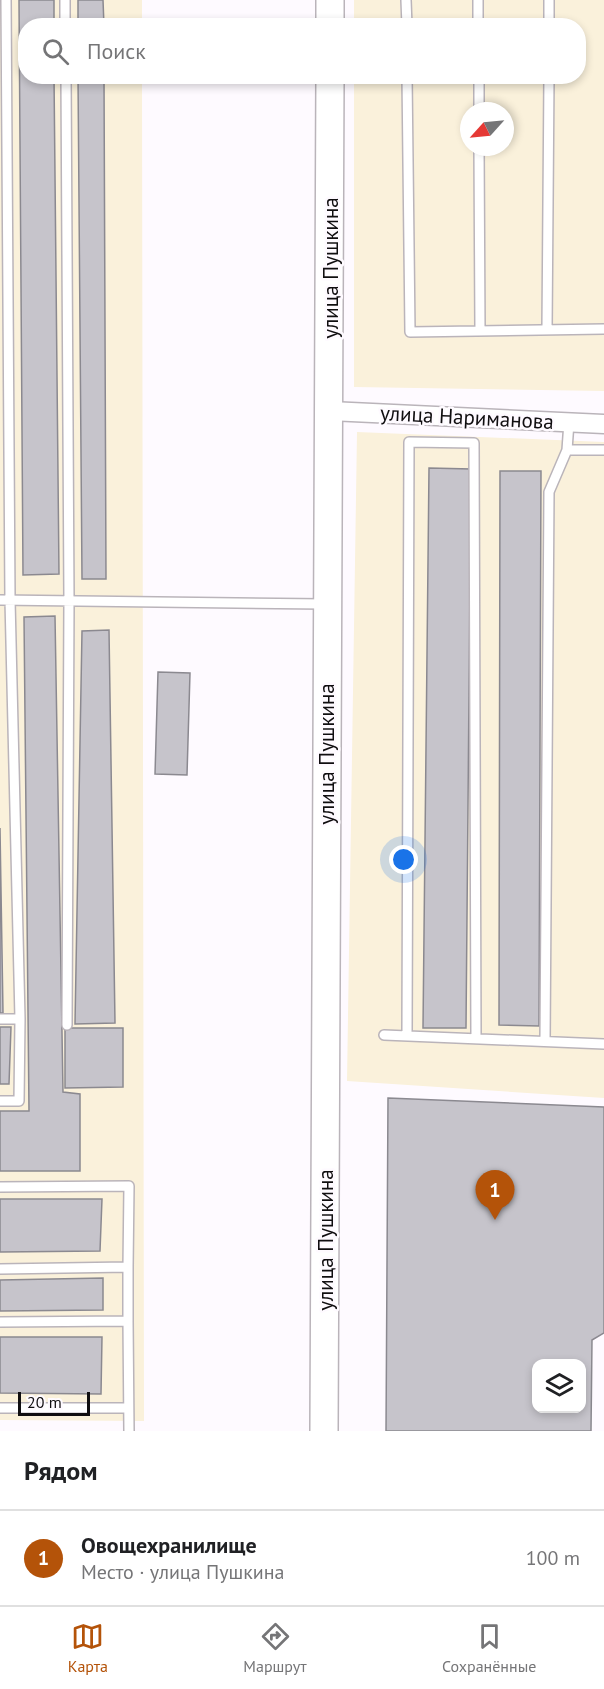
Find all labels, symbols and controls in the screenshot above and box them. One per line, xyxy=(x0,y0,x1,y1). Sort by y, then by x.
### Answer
search box xyxy=(18,18,586,84)
icon: search xyxy=(39,35,72,68)
text: Поиск xyxy=(87,37,146,65)
north arrow xyxy=(460,102,514,156)
street label: улица Пушкина xyxy=(317,197,344,339)
street label: улица Нариманова xyxy=(379,399,555,435)
street label: улица Пушкина xyxy=(313,683,340,825)
your location xyxy=(389,845,418,874)
street label: улица Пушкина xyxy=(312,1169,339,1311)
pin: 1 xyxy=(476,1170,514,1220)
map controls xyxy=(532,1359,586,1413)
button: layers xyxy=(532,1359,586,1413)
scale bar xyxy=(18,1389,90,1416)
text: 20 m xyxy=(27,1392,62,1412)
text: Рядом xyxy=(24,1454,98,1487)
text: Овощехранилище xyxy=(81,1531,257,1559)
text: 1 xyxy=(38,1545,49,1571)
text: 100 m xyxy=(526,1545,580,1571)
text: Место · улица Пушкина xyxy=(81,1559,285,1585)
tab: Карта xyxy=(68,1620,108,1676)
tab: Маршрут xyxy=(243,1620,307,1676)
tab: Сохранённые xyxy=(442,1620,536,1676)

